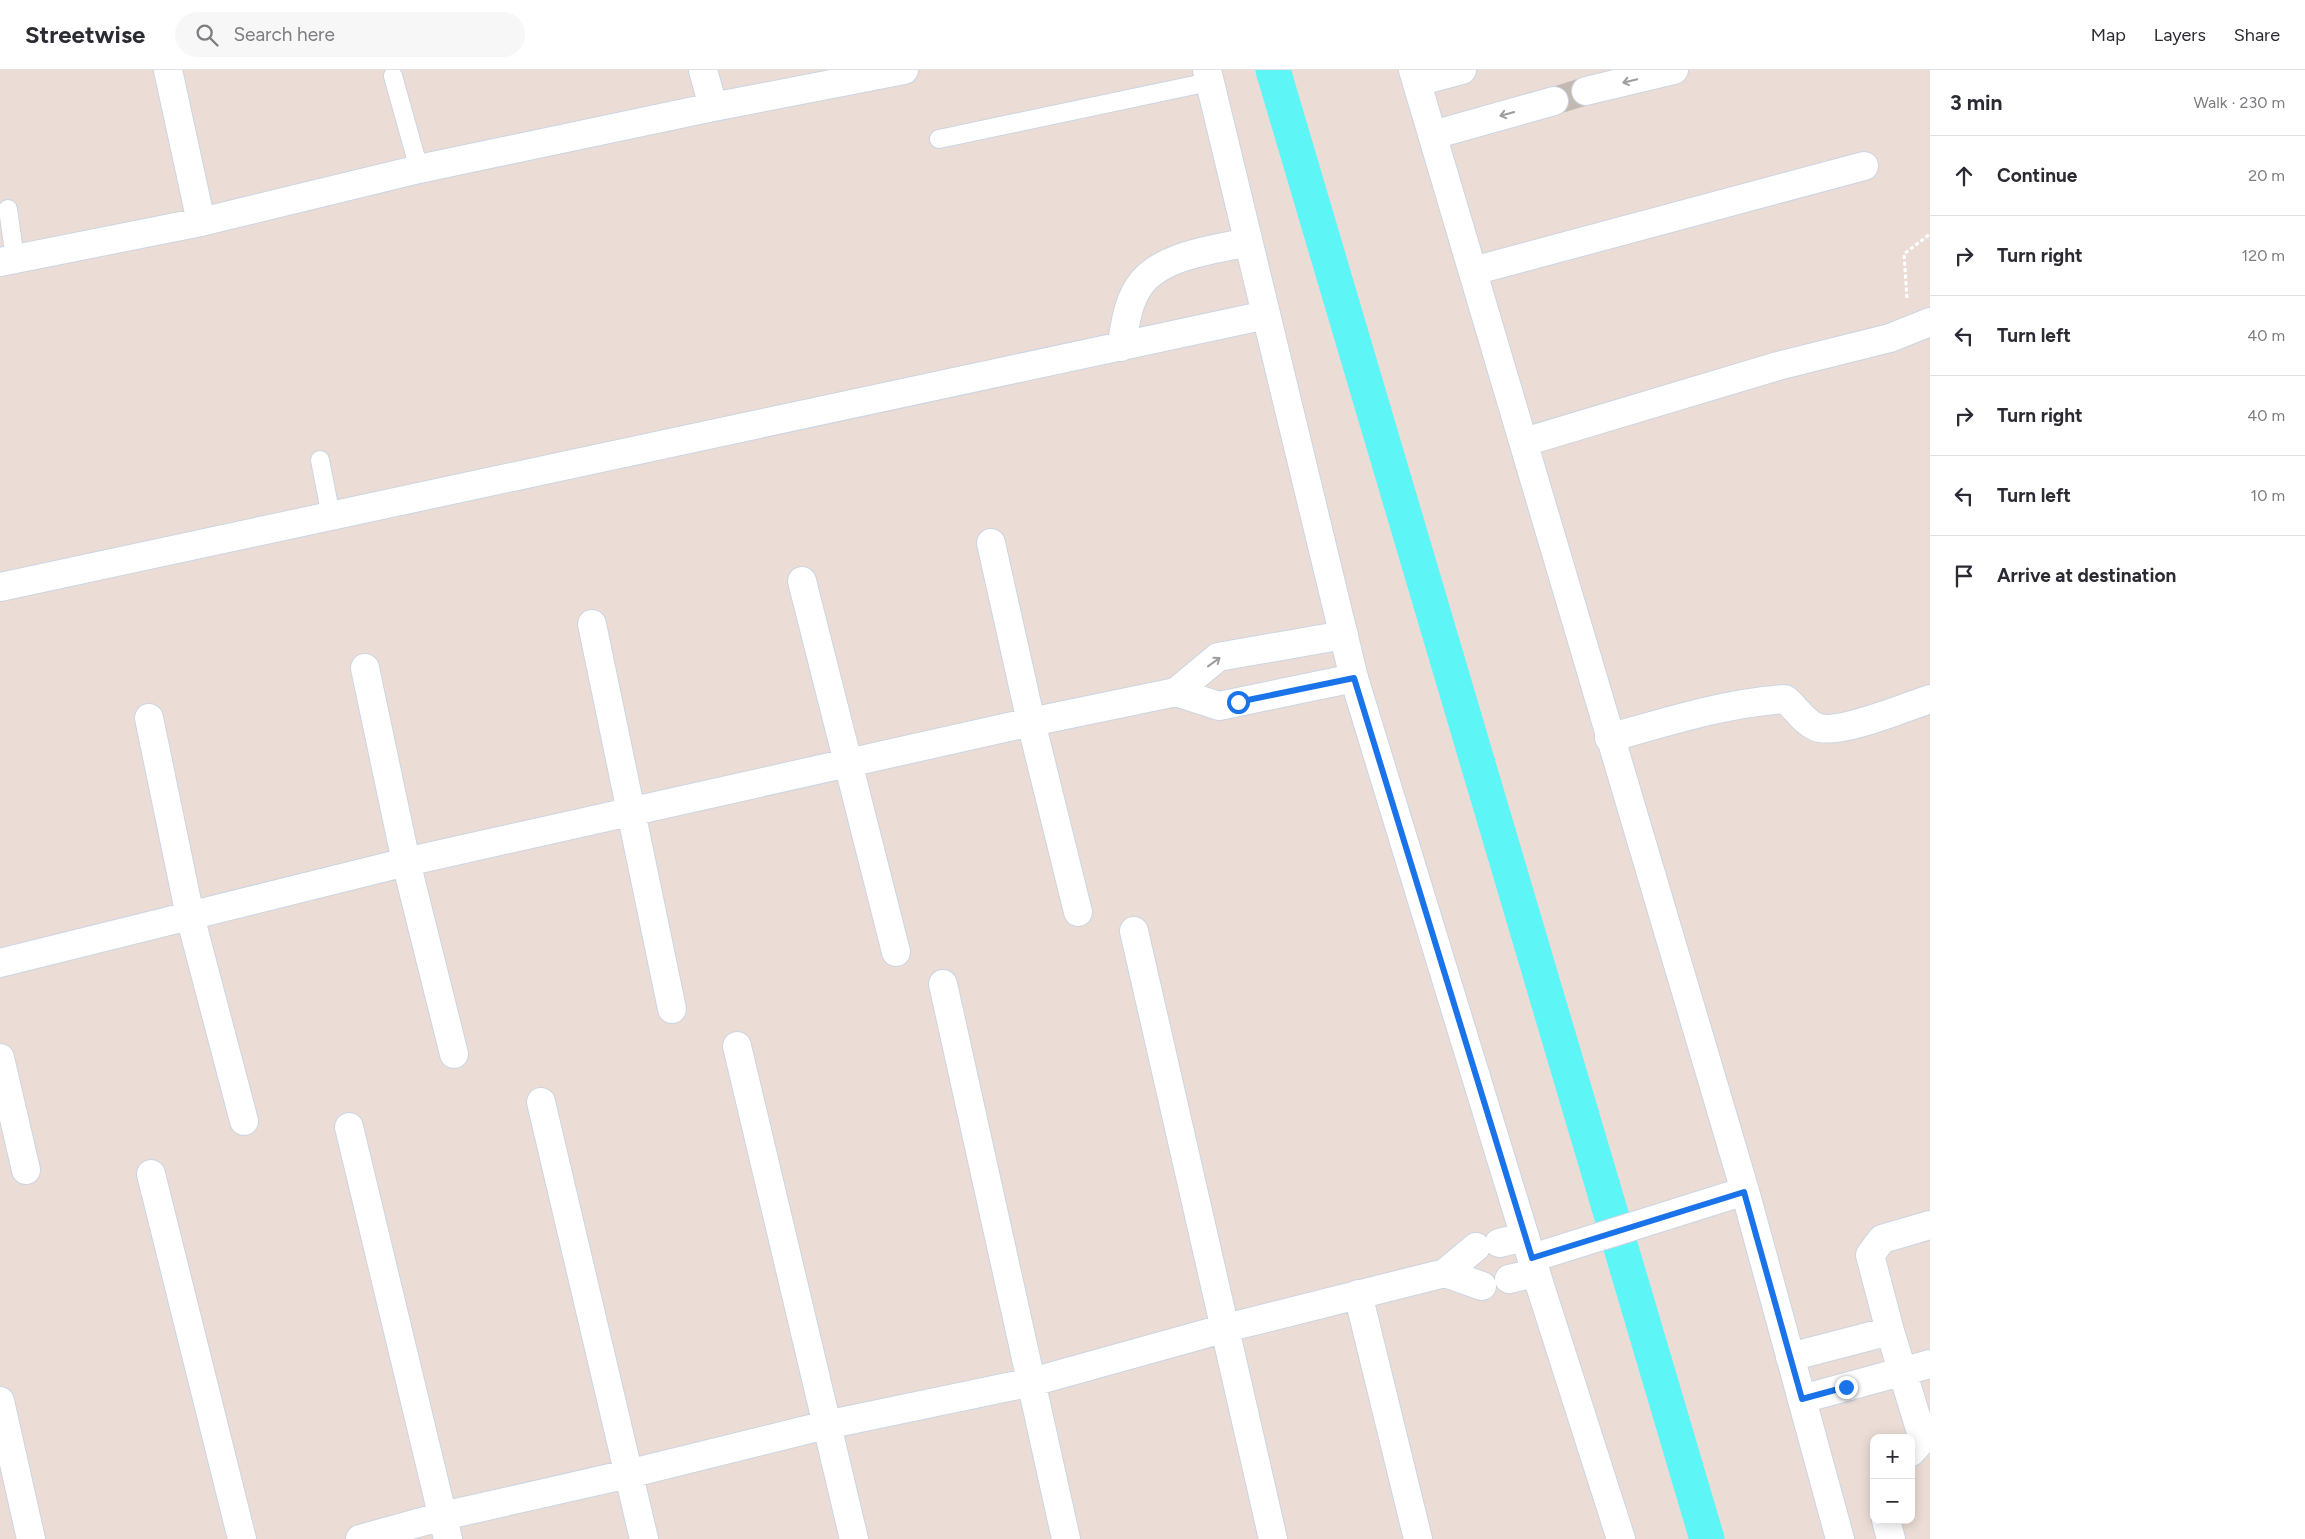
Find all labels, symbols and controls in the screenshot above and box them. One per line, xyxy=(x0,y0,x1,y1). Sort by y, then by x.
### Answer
search box xyxy=(175,12,525,57)
text: Streetwise xyxy=(25,20,145,49)
icon: search xyxy=(193,21,221,49)
text: Search here xyxy=(233,23,335,46)
text: Map xyxy=(2091,24,2126,46)
text: Layers xyxy=(2154,24,2206,46)
text: Share xyxy=(2234,24,2280,46)
one-way arrow xyxy=(1622,77,1638,86)
text: 3 min xyxy=(1950,90,2002,115)
text: Walk · 230 m xyxy=(2193,93,2285,112)
one-way arrow xyxy=(1499,110,1515,119)
icon: ahead xyxy=(1950,162,1978,190)
text: Continue xyxy=(1997,164,2077,187)
text: 20 m xyxy=(2248,166,2285,185)
icon: right xyxy=(1950,242,1978,270)
text: Turn right xyxy=(1997,244,2083,267)
text: 120 m xyxy=(2242,246,2285,265)
icon: left xyxy=(1950,322,1978,350)
text: Turn left xyxy=(1997,324,2071,347)
text: 40 m xyxy=(2247,326,2285,345)
icon: right xyxy=(1950,402,1978,430)
text: Turn right xyxy=(1997,404,2083,427)
text: 40 m xyxy=(2247,406,2285,425)
icon: left xyxy=(1950,482,1978,510)
text: Turn left xyxy=(1997,484,2071,507)
text: 10 m xyxy=(2251,486,2285,505)
icon: arrive xyxy=(1950,562,1978,590)
text: Arrive at destination xyxy=(1997,564,2176,587)
one-way arrow xyxy=(1207,657,1221,667)
route start xyxy=(1227,691,1250,714)
route end xyxy=(1835,1376,1858,1399)
map controls xyxy=(1870,1434,1915,1524)
button: + xyxy=(1870,1434,1915,1479)
button: − xyxy=(1870,1479,1915,1524)

